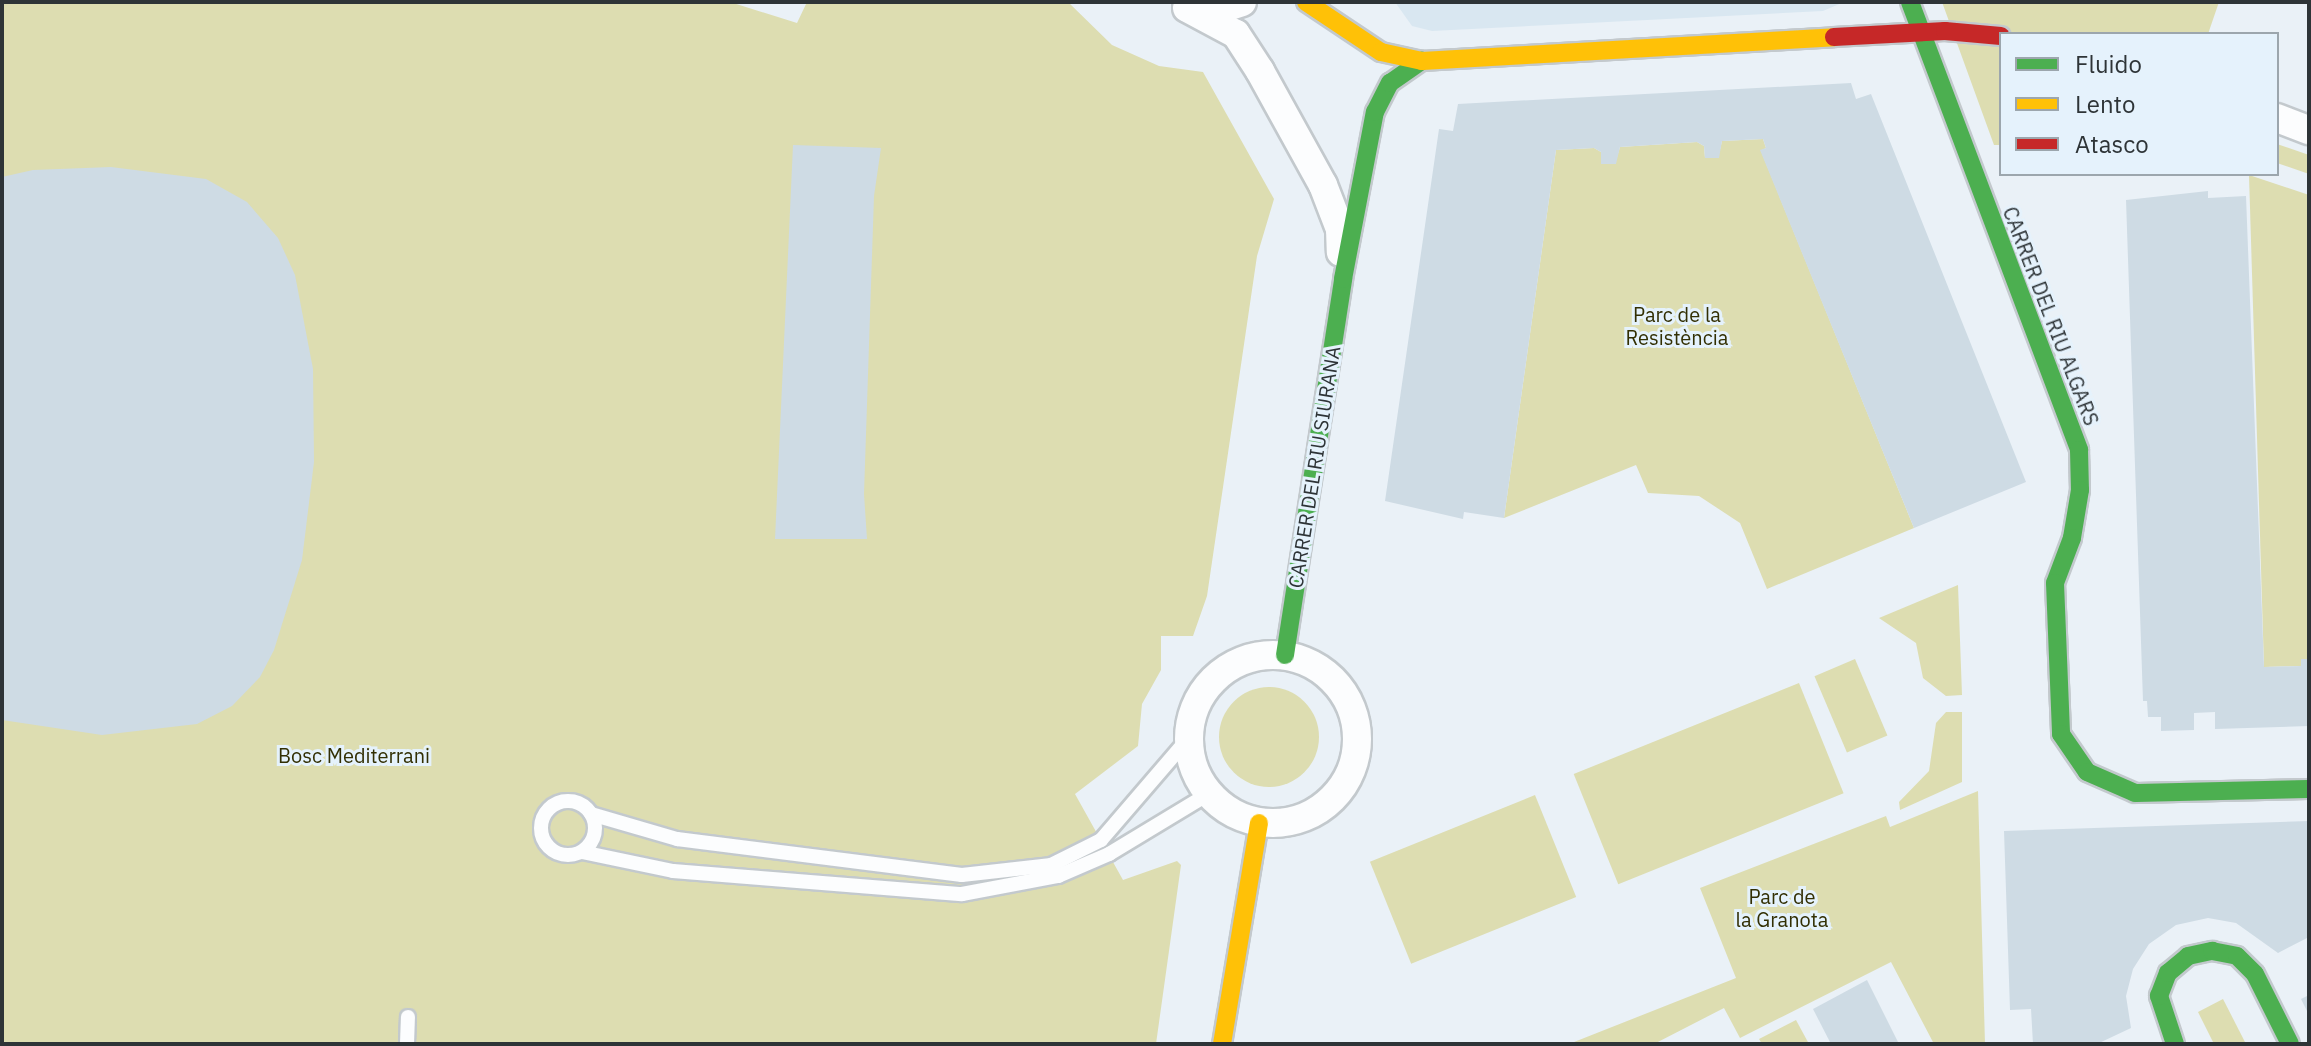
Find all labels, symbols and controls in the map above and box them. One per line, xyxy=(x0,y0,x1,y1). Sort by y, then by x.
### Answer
legend xyxy=(1999,32,2279,176)
text: Fluido xyxy=(2075,48,2142,80)
text: Lento xyxy=(2075,88,2135,120)
text: Atasco xyxy=(2075,128,2149,160)
street label: CARRER DEL RIU ALGARS xyxy=(1998,203,2104,429)
park label: Parc de la Resistència xyxy=(1626,302,1728,349)
street label: CARRER DEL RIU SIURANA xyxy=(1283,344,1345,590)
park label: Bosc Mediterrani xyxy=(278,743,430,767)
park label: Parc de la Granota xyxy=(1736,884,1828,931)

